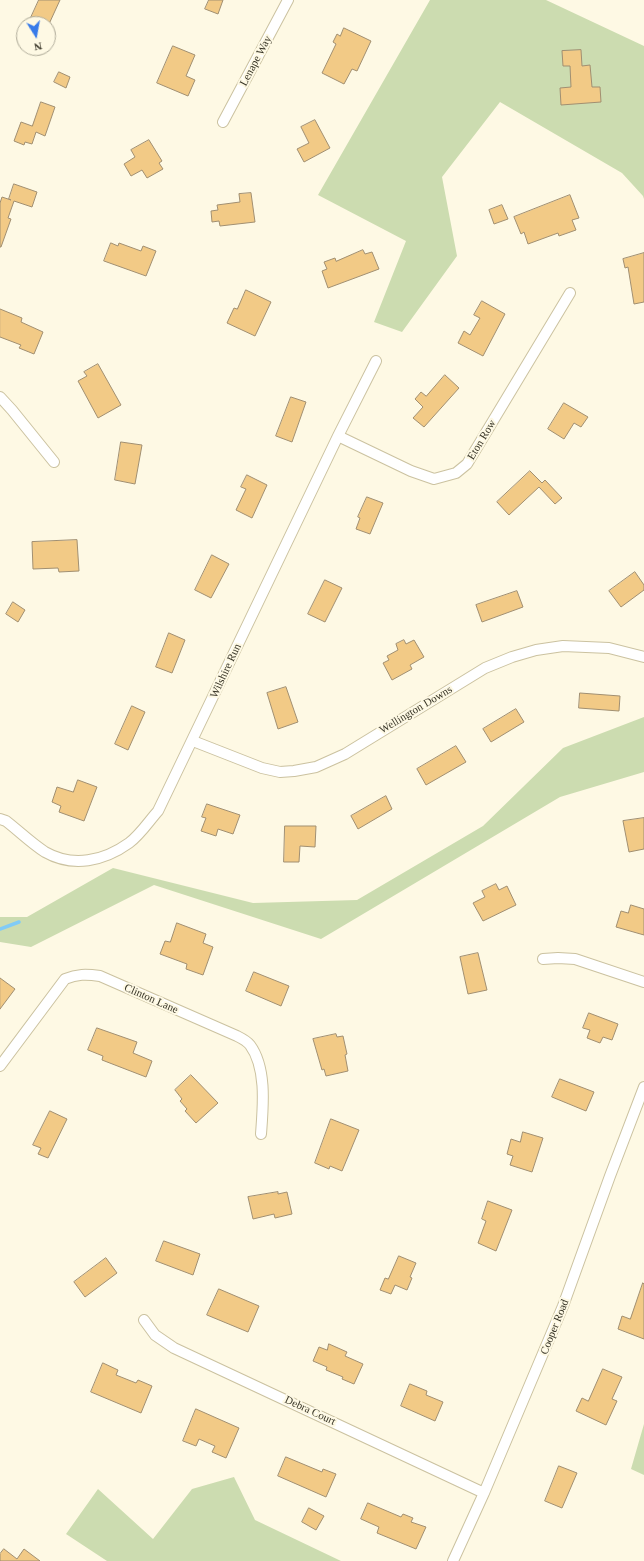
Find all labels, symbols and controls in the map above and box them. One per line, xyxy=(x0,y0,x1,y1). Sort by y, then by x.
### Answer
north arrow xyxy=(16,16,56,56)
street label: Lenape Way xyxy=(237,34,275,88)
text: N xyxy=(33,40,43,53)
street label: Eton Row xyxy=(465,418,499,462)
street label: Wilshire Run xyxy=(208,642,244,700)
street label: Wellington Downs xyxy=(377,683,455,737)
street label: Clinton Lane xyxy=(122,981,180,1017)
street label: Cooper Road xyxy=(538,1297,572,1357)
street label: Debra Court xyxy=(282,1393,338,1429)

